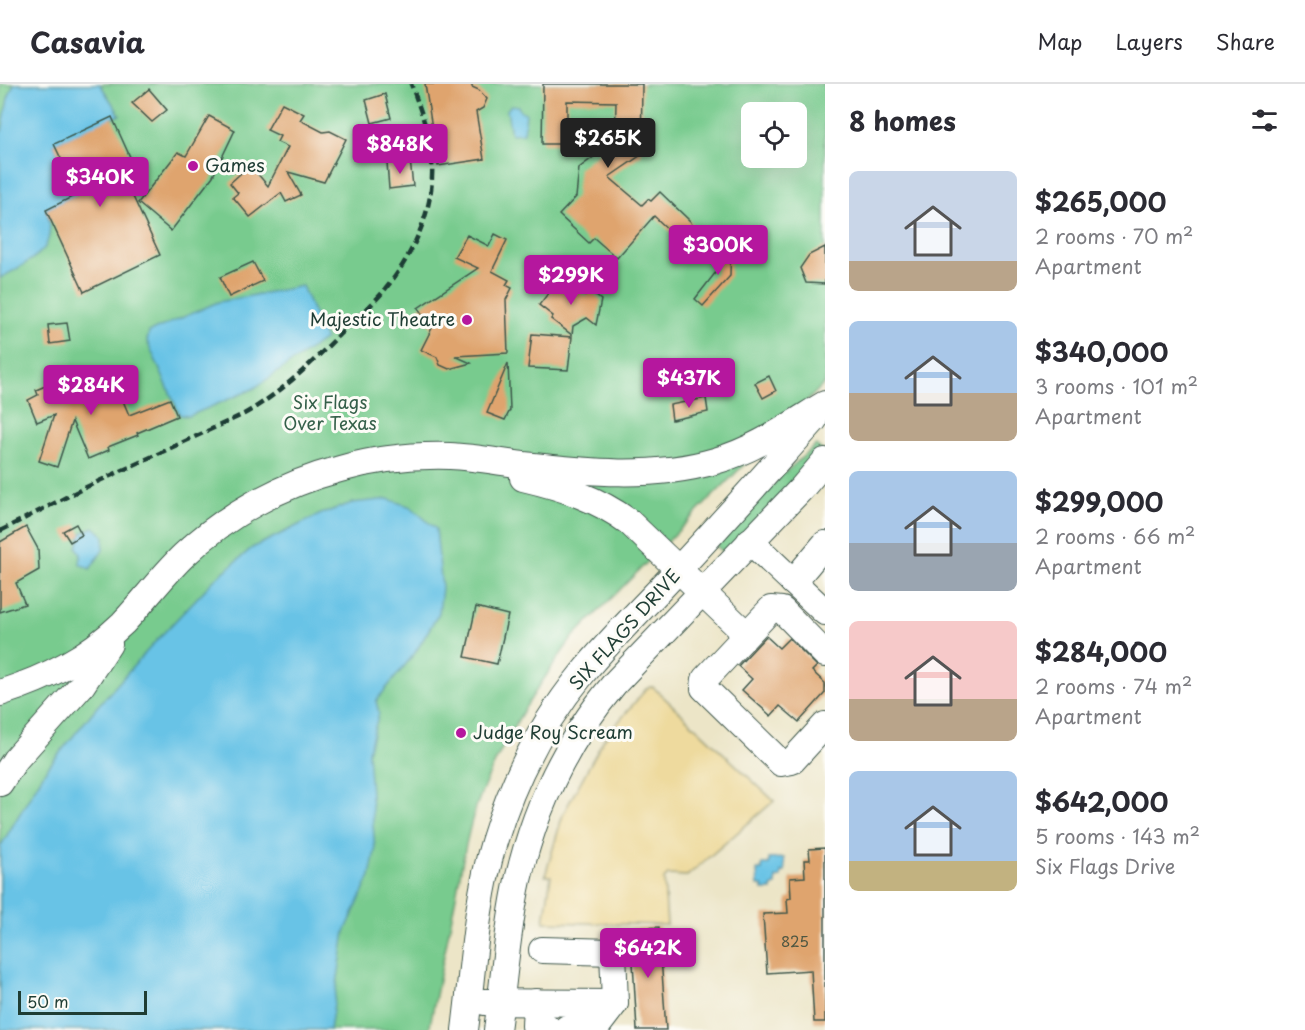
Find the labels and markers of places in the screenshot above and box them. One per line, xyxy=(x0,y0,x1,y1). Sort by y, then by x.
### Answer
pin: $265K xyxy=(566,118,650,169)
pin: $848K xyxy=(358,124,442,175)
place label: Games xyxy=(205,151,265,178)
pin: $340K xyxy=(58,157,142,208)
marker: Games xyxy=(186,159,200,173)
pin: $300K xyxy=(676,225,760,276)
pin: $299K xyxy=(529,255,613,306)
place label: Majestic Theatre xyxy=(310,305,455,332)
marker: Majestic Theatre xyxy=(460,313,474,327)
pin: $437K xyxy=(647,358,731,409)
pin: $284K xyxy=(49,365,133,416)
place label: Judge Roy Scream xyxy=(473,718,633,745)
marker: Judge Roy Scream xyxy=(454,726,468,740)
pin: $642K xyxy=(606,928,690,979)

